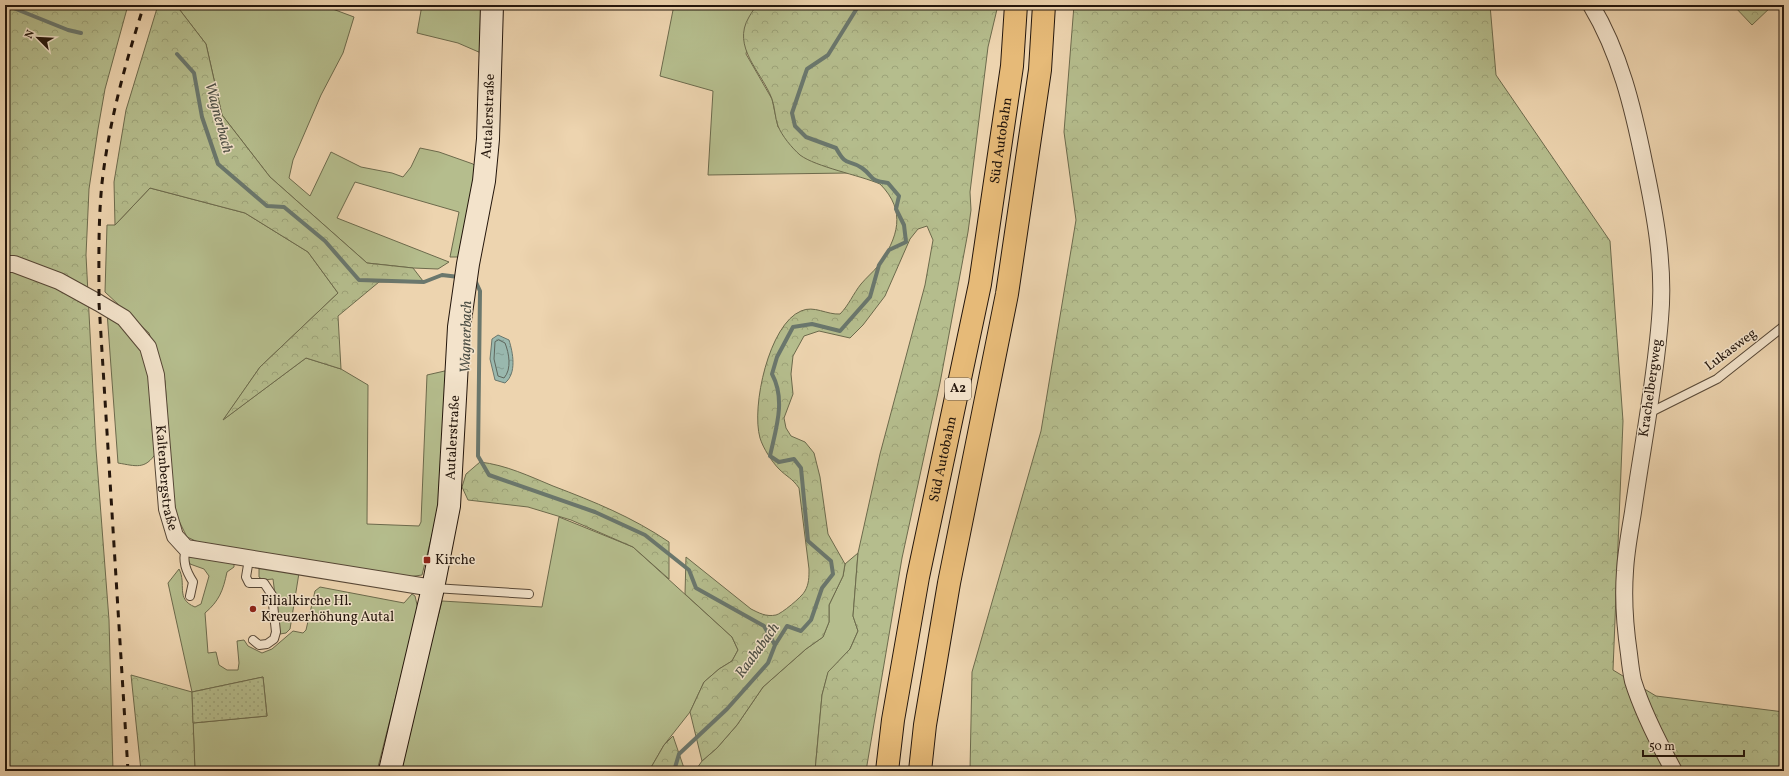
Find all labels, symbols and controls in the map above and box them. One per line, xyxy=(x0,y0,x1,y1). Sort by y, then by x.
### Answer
north arrow xyxy=(18,18,58,58)
text: N xyxy=(22,28,39,41)
street label: Autalerstraße xyxy=(477,73,499,159)
water label: Wagnerbach xyxy=(198,80,238,156)
street label: Süd Autobahn xyxy=(985,96,1017,185)
water label: Wagnerbach xyxy=(456,301,478,373)
street label: Lukasweg xyxy=(1701,324,1761,376)
street label: Krachelbergweg xyxy=(1635,338,1667,438)
road number: A2 xyxy=(945,378,971,400)
street label: Autalerstraße xyxy=(441,394,465,481)
street label: Süd Autobahn xyxy=(925,414,961,504)
street label: Kaltenbergstraße xyxy=(151,424,183,533)
place label: Kirche xyxy=(435,551,476,570)
marker: Kirche xyxy=(422,555,432,565)
place label: Filialkirche Hl. Kreuzerhöhung Autal xyxy=(261,592,394,627)
marker: Filialkirche Hl. Kreuzerhöhung Autal xyxy=(248,604,258,614)
water label: Raababach xyxy=(731,619,785,683)
scale bar xyxy=(1643,732,1744,758)
text: 50 m xyxy=(1649,739,1675,755)

